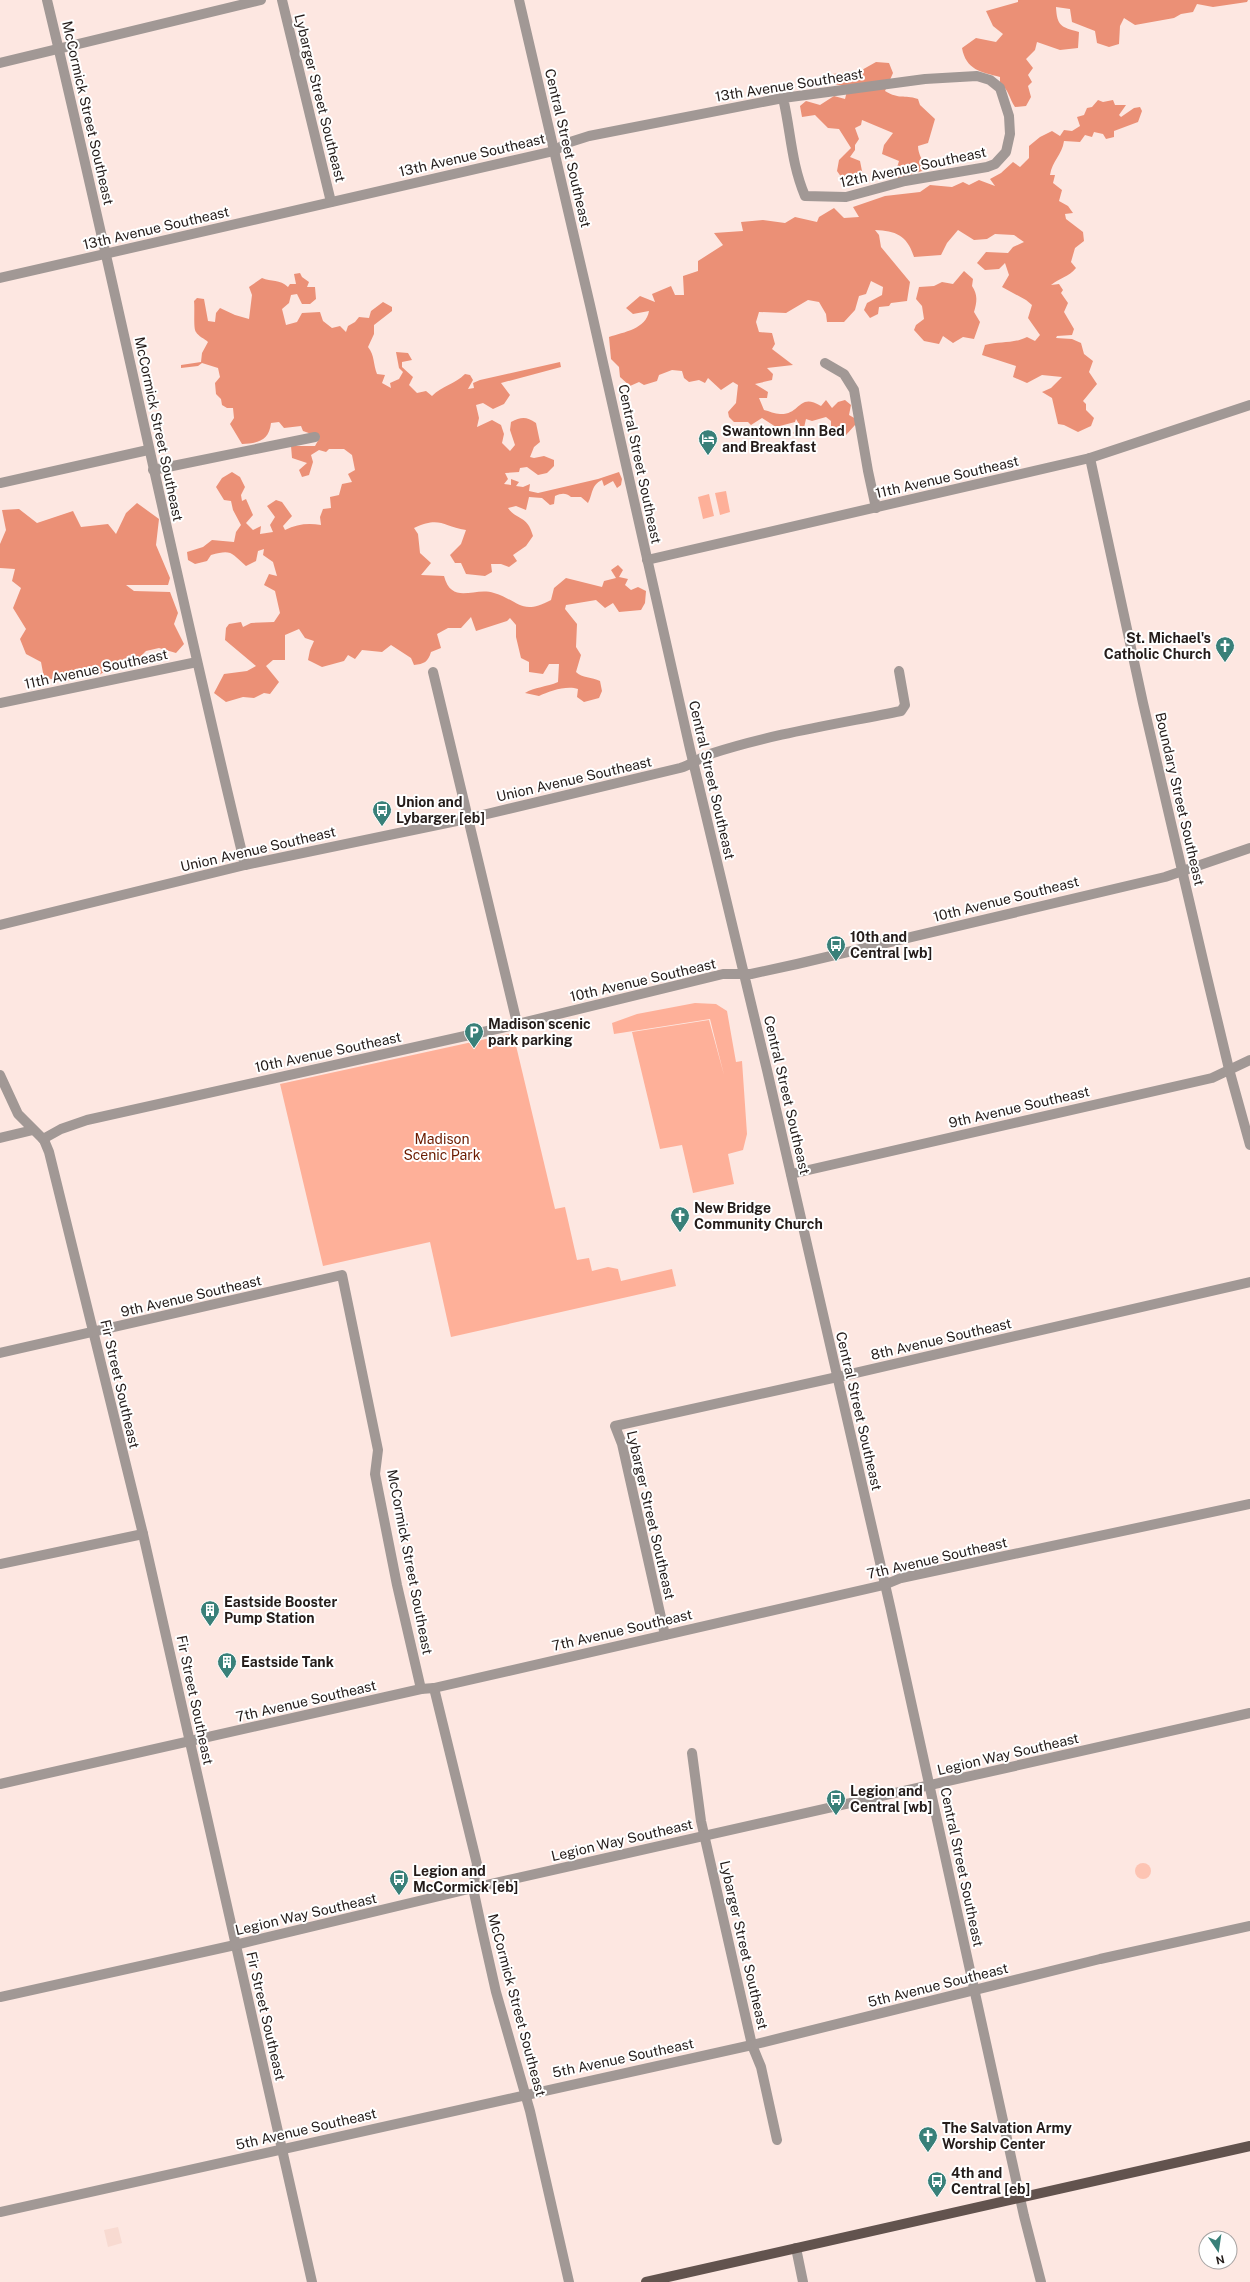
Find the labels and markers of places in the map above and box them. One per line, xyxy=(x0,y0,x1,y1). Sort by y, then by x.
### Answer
place label: Swantown Inn Bed and Breakfast xyxy=(722,423,845,455)
hotel icon: Swantown Inn Bed and Breakfast xyxy=(697,428,719,456)
place label: St. Michael's Catholic Church xyxy=(1104,630,1211,662)
church icon: St. Michael's Catholic Church xyxy=(1214,635,1236,663)
place label: Union and Lybarger [eb] xyxy=(396,794,485,826)
bus stop icon: Union and Lybarger [eb] xyxy=(371,799,393,827)
place label: 10th and Central [wb] xyxy=(850,929,932,961)
bus stop icon: 10th and Central [wb] xyxy=(825,934,847,962)
place label: Madison scenic park parking xyxy=(488,1016,591,1048)
parking icon: Madison scenic park parking xyxy=(463,1021,485,1049)
place label: New Bridge Community Church xyxy=(694,1200,823,1232)
church icon: New Bridge Community Church xyxy=(669,1205,691,1233)
place label: Eastside Booster Pump Station xyxy=(224,1594,337,1626)
building icon: Eastside Booster Pump Station xyxy=(199,1599,221,1627)
building icon: Eastside Tank xyxy=(216,1651,238,1679)
place label: Eastside Tank xyxy=(241,1654,334,1670)
place label: Legion and Central [wb] xyxy=(850,1783,932,1815)
bus stop icon: Legion and Central [wb] xyxy=(825,1788,847,1816)
place label: Legion and McCormick [eb] xyxy=(413,1863,518,1895)
bus stop icon: Legion and McCormick [eb] xyxy=(388,1868,410,1896)
place label: The Salvation Army Worship Center xyxy=(942,2120,1072,2152)
church icon: The Salvation Army Worship Center xyxy=(917,2125,939,2153)
place label: 4th and Central [eb] xyxy=(951,2165,1030,2197)
bus stop icon: 4th and Central [eb] xyxy=(926,2170,948,2198)

